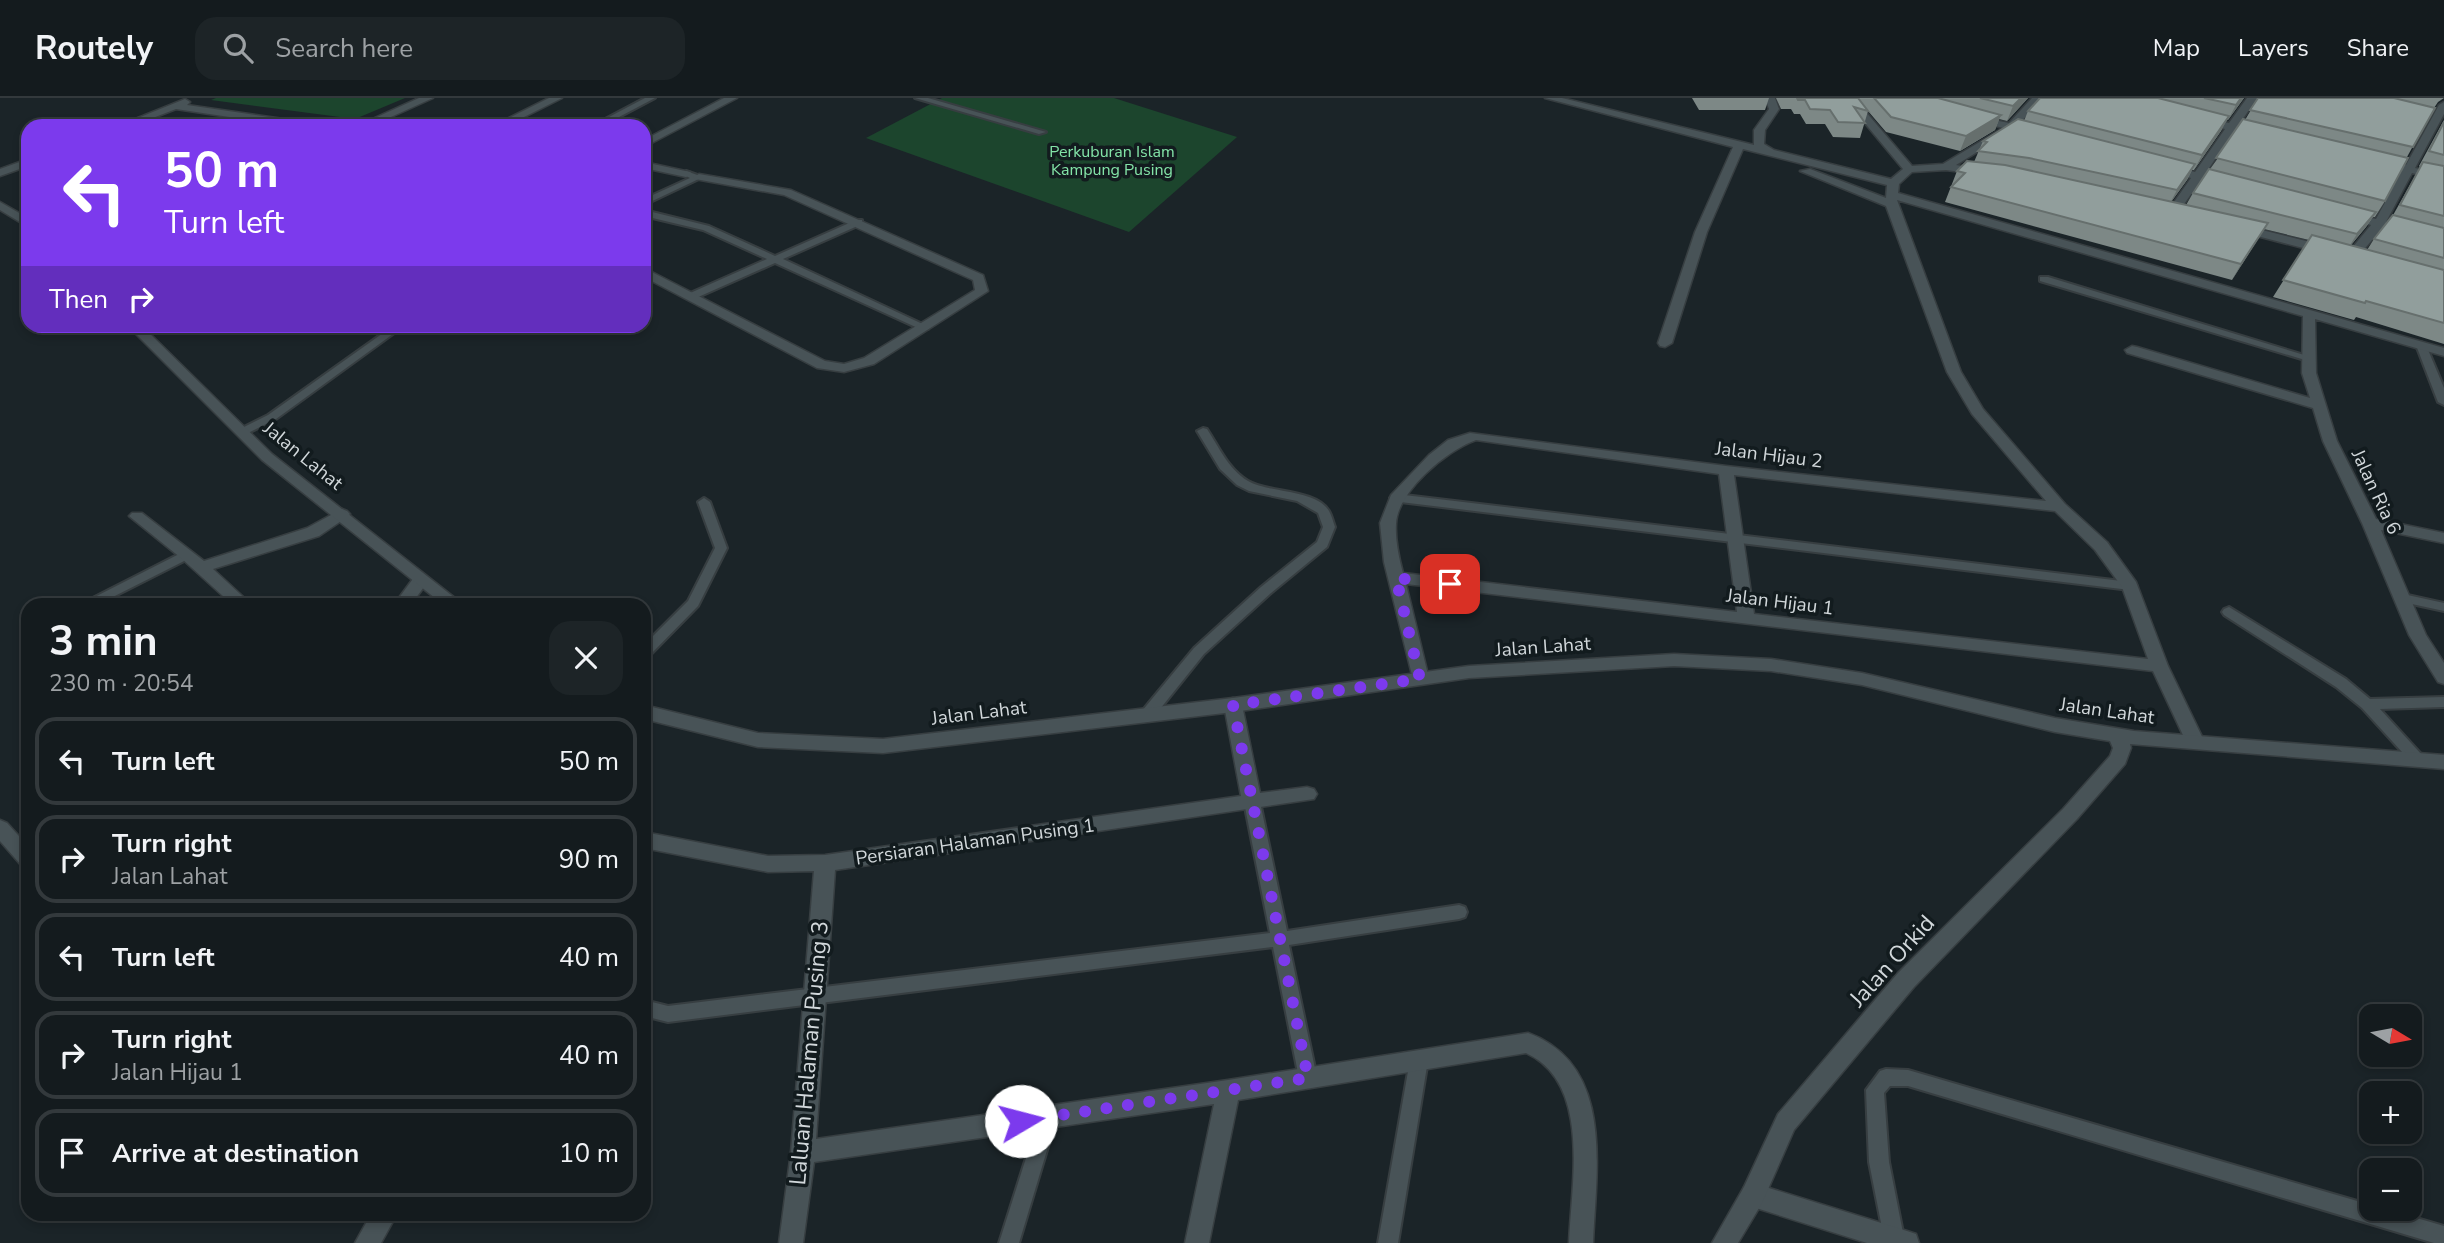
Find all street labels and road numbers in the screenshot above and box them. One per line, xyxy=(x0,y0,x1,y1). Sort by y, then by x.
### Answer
street label: Jalan Lahat xyxy=(257,415,349,496)
street label: Jalan Hijau 2 xyxy=(1713,435,1824,474)
street label: Jalan Ria 6 xyxy=(2345,444,2407,539)
street label: Jalan Hijau 1 xyxy=(1724,582,1835,621)
street label: Jalan Lahat xyxy=(1493,631,1592,663)
street label: Jalan Lahat xyxy=(2057,691,2156,731)
street label: Jalan Lahat xyxy=(929,694,1028,732)
street label: Persiaran Halaman Pusing 1 xyxy=(854,812,1096,872)
street label: Jalan Orkid xyxy=(1842,908,1942,1014)
street label: Laluan Halaman Pusing 3 xyxy=(782,920,836,1186)

